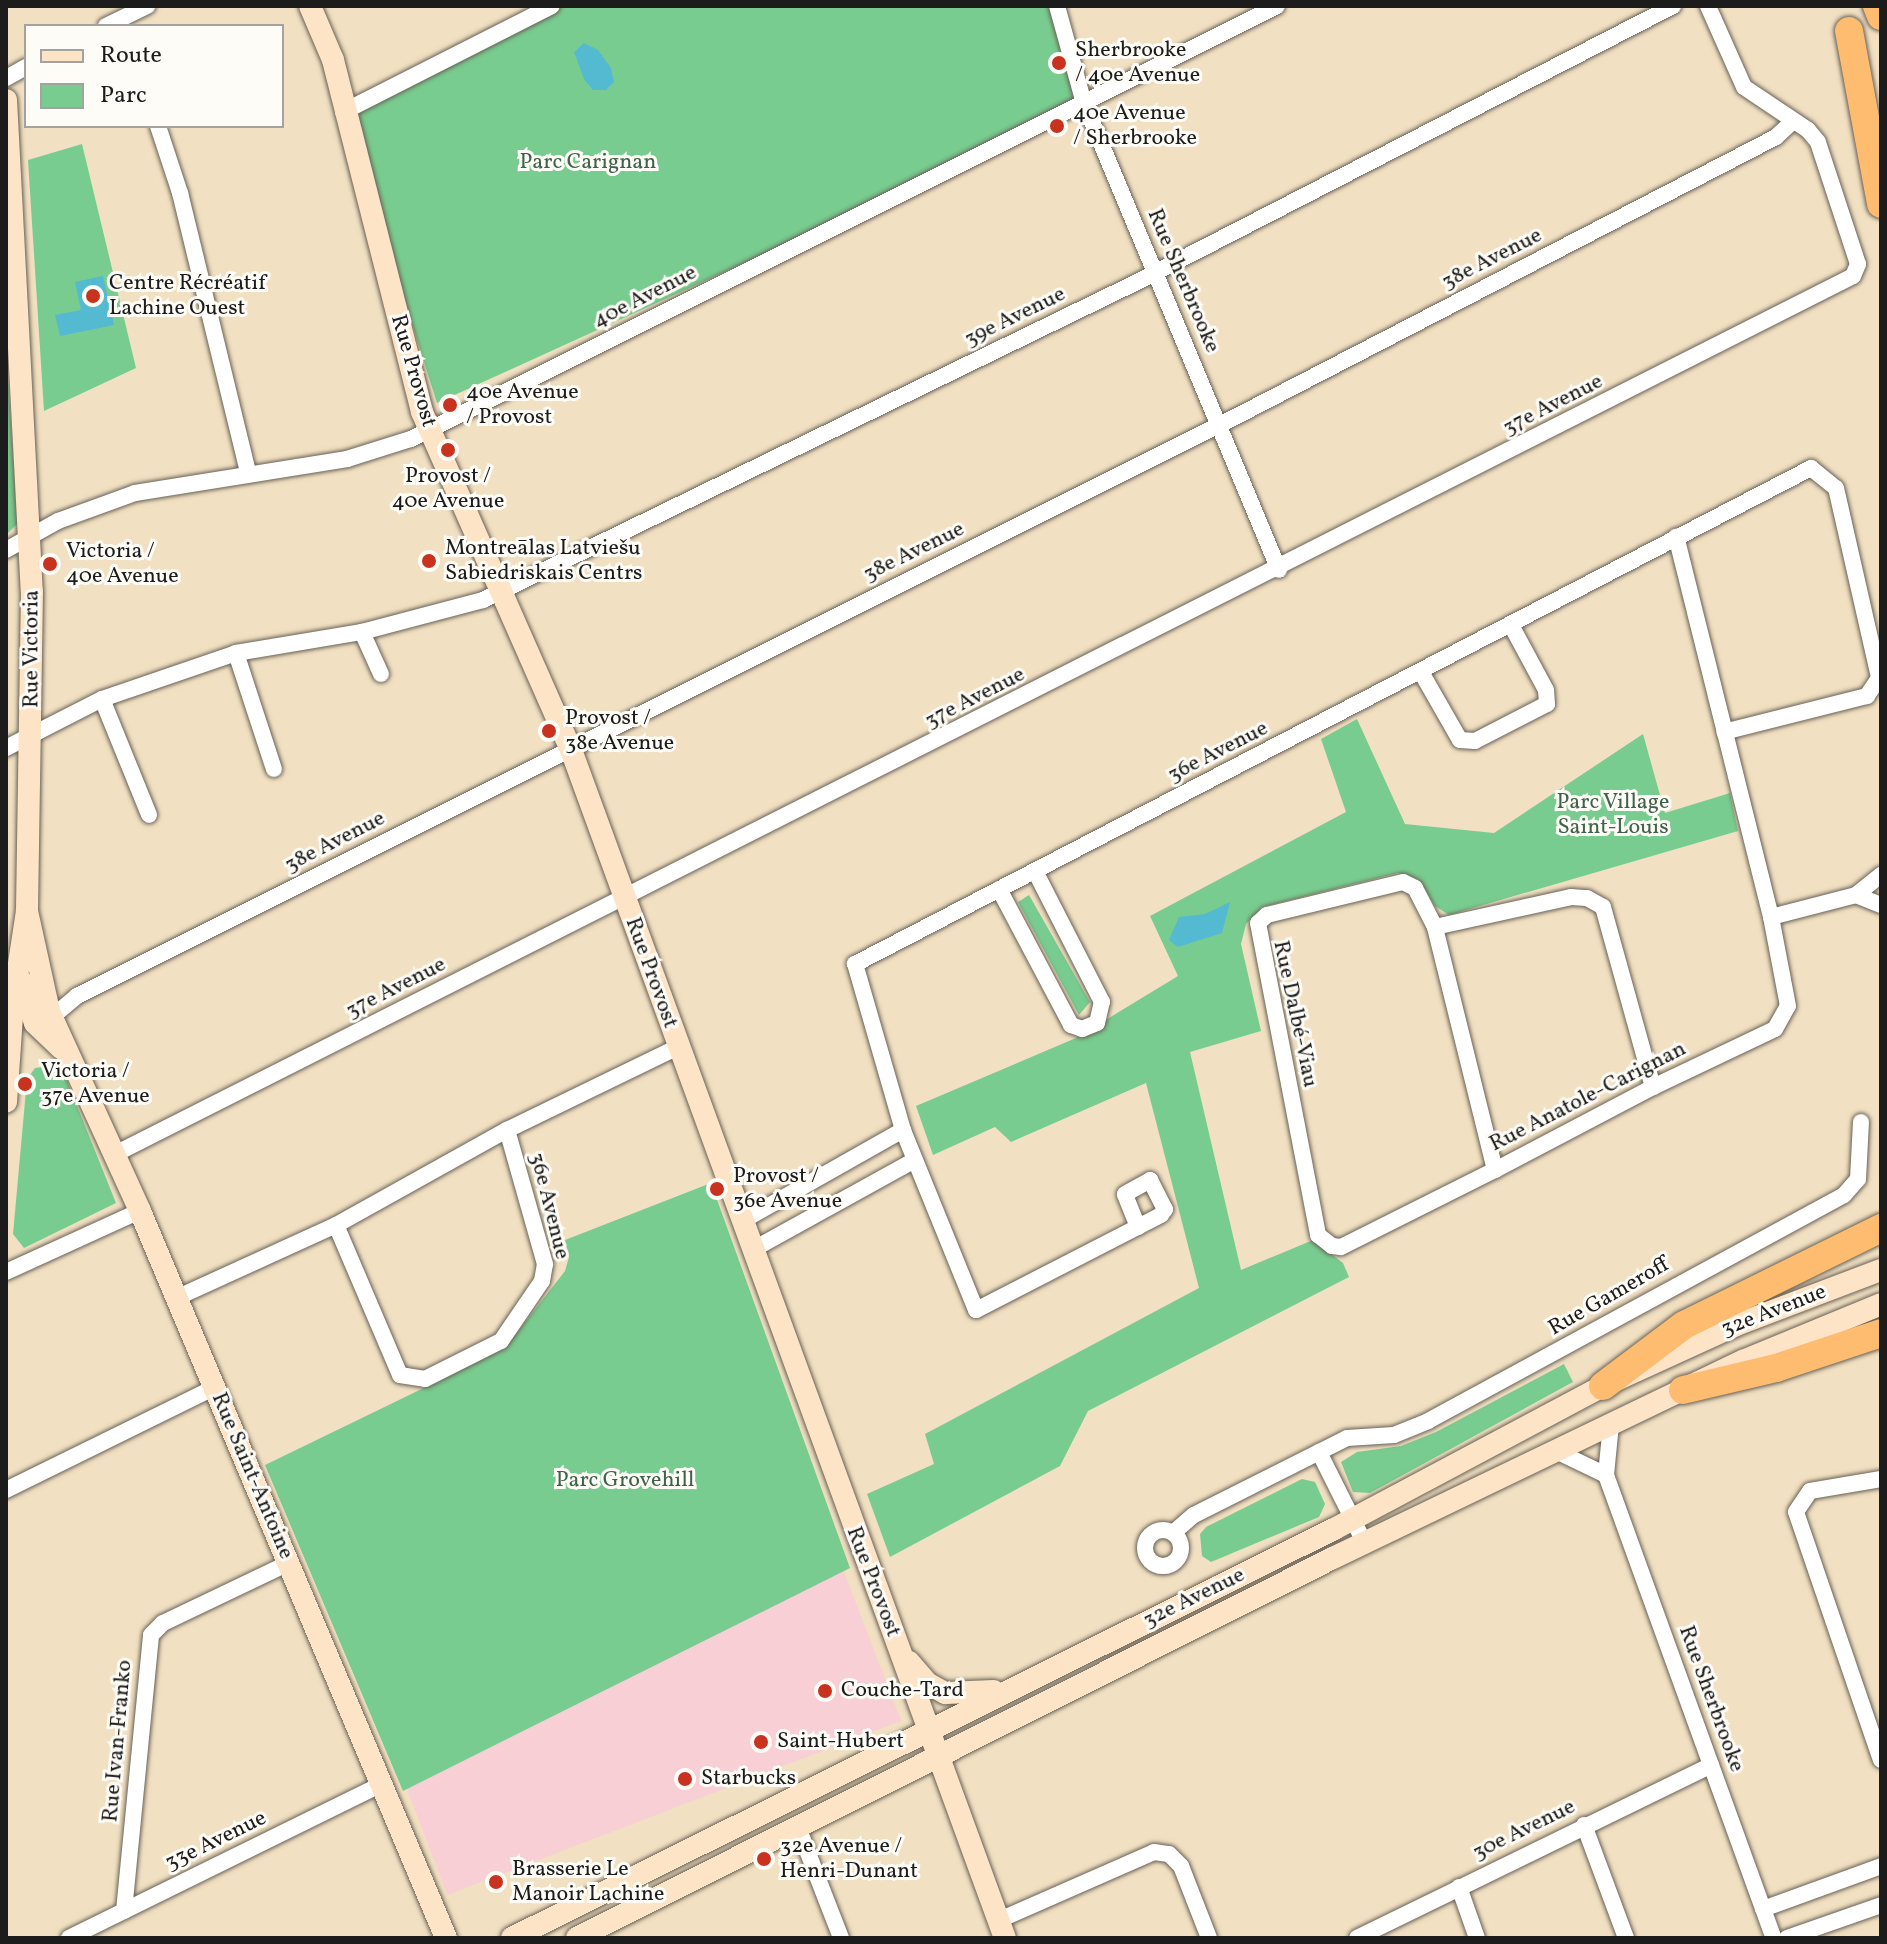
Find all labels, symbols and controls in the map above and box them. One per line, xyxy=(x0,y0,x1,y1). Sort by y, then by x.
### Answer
legend xyxy=(24,24,284,128)
place label: Sherbrooke / 40e Avenue xyxy=(1075,37,1200,88)
text: Route xyxy=(100,39,162,73)
marker: Sherbrooke / 40e Avenue xyxy=(1050,54,1068,72)
text: Parc xyxy=(100,79,147,113)
place label: 40e Avenue / Sherbrooke xyxy=(1073,100,1197,152)
marker: 40e Avenue / Sherbrooke xyxy=(1048,117,1066,135)
park label: Parc Carignan xyxy=(520,150,656,176)
street label: Rue Sherbrooke xyxy=(1141,205,1225,357)
street label: 38e Avenue xyxy=(1437,222,1547,296)
street label: 40e Avenue xyxy=(589,260,701,334)
place label: Centre Récréatif Lachine Ouest xyxy=(109,270,266,322)
street label: 39e Avenue xyxy=(960,281,1070,353)
marker: Centre Récréatif Lachine Ouest xyxy=(84,287,102,305)
street label: Rue Provost xyxy=(384,312,442,430)
street label: 37e Avenue xyxy=(1499,369,1607,441)
place label: 40e Avenue / Provost xyxy=(466,379,579,430)
marker: 40e Avenue / Provost xyxy=(441,396,459,414)
marker: Provost / 40e Avenue xyxy=(439,441,457,459)
place label: Provost / 40e Avenue xyxy=(392,463,504,514)
street label: 38e Avenue xyxy=(859,516,969,588)
place label: Montreālas Latviešu Sabiedriskais Centrs xyxy=(445,535,643,586)
place label: Victoria / 40e Avenue xyxy=(66,538,179,590)
marker: Montreālas Latviešu Sabiedriskais Centrs xyxy=(420,552,438,570)
marker: Victoria / 40e Avenue xyxy=(41,555,59,573)
street label: Rue Victoria xyxy=(19,590,45,708)
street label: 37e Avenue xyxy=(921,662,1029,734)
place label: Provost / 38e Avenue xyxy=(565,705,674,756)
street label: 36e Avenue xyxy=(1163,715,1273,789)
marker: Provost / 38e Avenue xyxy=(540,722,558,740)
park label: Parc Village Saint-Louis xyxy=(1556,789,1670,840)
street label: 38e Avenue xyxy=(280,805,390,879)
street label: Rue Provost xyxy=(619,914,683,1032)
street label: Rue Dalbé-Viau xyxy=(1267,938,1323,1090)
street label: 37e Avenue xyxy=(342,952,450,1024)
street label: Rue Anatole-Carignan xyxy=(1485,1036,1691,1158)
place label: Victoria / 37e Avenue xyxy=(41,1058,150,1110)
marker: Victoria / 37e Avenue xyxy=(16,1075,34,1093)
street label: 36e Avenue xyxy=(523,1150,575,1262)
place label: Provost / 36e Avenue xyxy=(733,1163,842,1214)
marker: Provost / 36e Avenue xyxy=(708,1180,726,1198)
street label: Rue Gameroff xyxy=(1544,1252,1674,1342)
street label: 32e Avenue xyxy=(1718,1279,1830,1343)
street label: Rue Saint-Antoine xyxy=(205,1389,299,1563)
park label: Parc Grovehill xyxy=(556,1468,694,1494)
street label: Rue Provost xyxy=(840,1523,906,1641)
street label: 32e Avenue xyxy=(1139,1562,1249,1634)
street label: Rue Sherbrooke xyxy=(1672,1622,1750,1776)
street label: Rue Ivan-Franko xyxy=(98,1659,138,1823)
place label: Couche-Tard xyxy=(841,1678,964,1704)
marker: Couche-Tard xyxy=(816,1682,834,1700)
place label: Saint-Hubert xyxy=(777,1729,904,1755)
marker: Saint-Hubert xyxy=(752,1733,770,1751)
place label: Starbucks xyxy=(701,1766,796,1792)
marker: Starbucks xyxy=(676,1770,694,1788)
street label: 30e Avenue xyxy=(1468,1794,1580,1866)
street label: 33e Avenue xyxy=(161,1805,271,1877)
place label: 32e Avenue / Henri-Dunant xyxy=(780,1833,918,1884)
marker: 32e Avenue / Henri-Dunant xyxy=(755,1850,773,1868)
place label: Brasserie Le Manoir Lachine xyxy=(512,1856,664,1908)
marker: Brasserie Le Manoir Lachine xyxy=(487,1873,505,1891)

